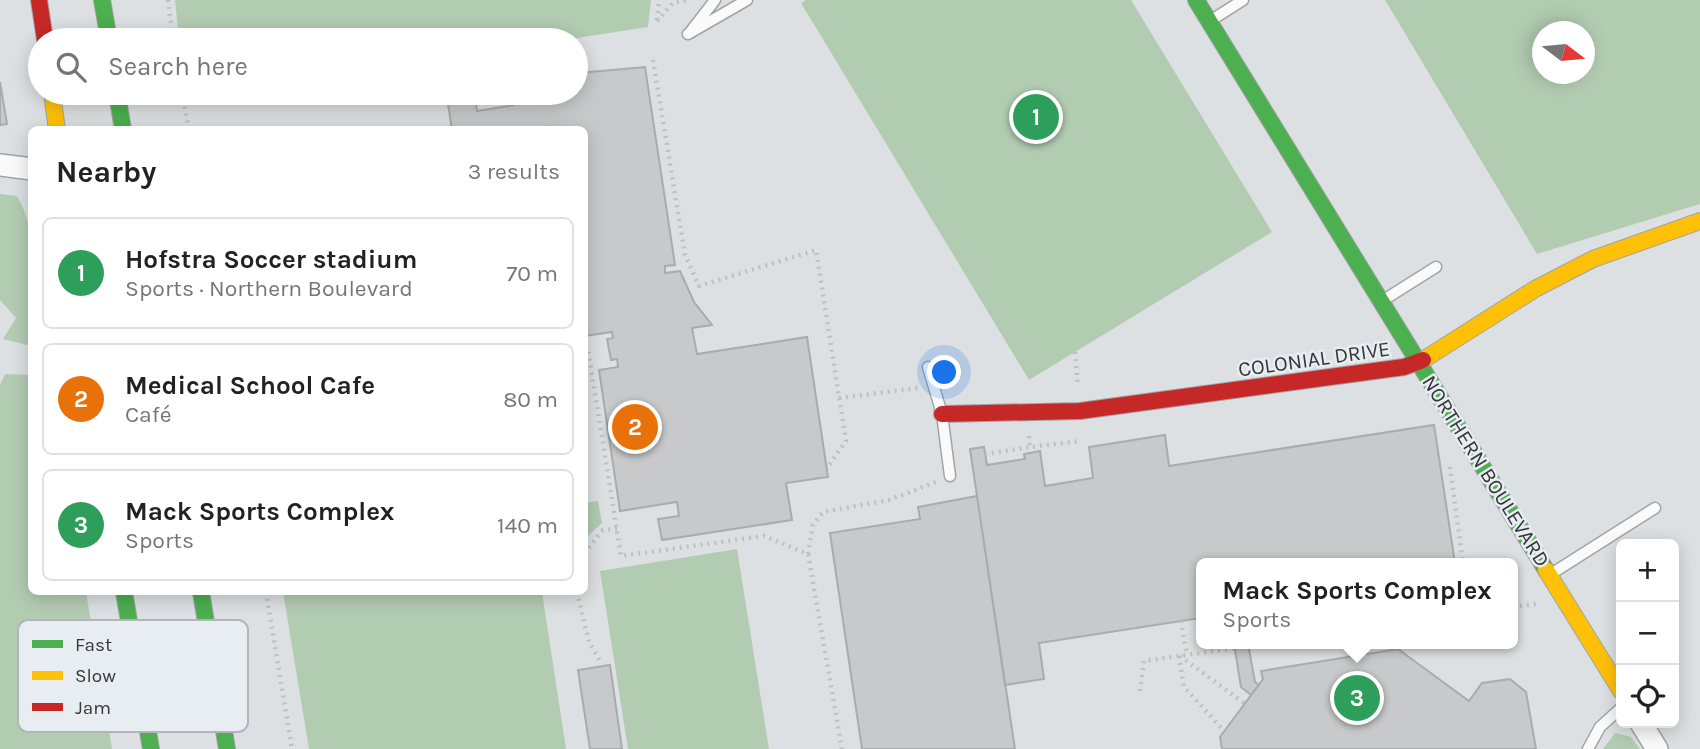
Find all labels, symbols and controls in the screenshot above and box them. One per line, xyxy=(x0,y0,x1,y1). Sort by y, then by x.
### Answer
north arrow xyxy=(1532,21,1595,84)
search box xyxy=(28,28,588,105)
icon: search xyxy=(52,48,90,86)
text: Search here xyxy=(108,51,248,82)
pin: 1 xyxy=(1013,91,1059,143)
text: Nearby xyxy=(56,154,156,190)
text: 3 results xyxy=(468,158,560,185)
text: Hofstra Soccer stadium xyxy=(125,244,417,275)
text: 1 xyxy=(77,260,85,287)
text: 70 m xyxy=(507,260,558,287)
text: Sports · Northern Boulevard xyxy=(125,275,413,302)
street label: COLONIAL DRIVE xyxy=(1237,336,1391,382)
your location xyxy=(927,355,961,389)
text: Medical School Cafe xyxy=(125,370,375,401)
street label: NORTHERN BOULEVARD xyxy=(1417,371,1555,571)
text: 2 xyxy=(74,386,88,413)
text: 80 m xyxy=(503,386,558,413)
text: Café xyxy=(125,401,171,428)
pin: 2 xyxy=(612,401,658,453)
text: Mack Sports Complex xyxy=(125,496,394,527)
text: 3 xyxy=(74,512,88,539)
text: 140 m xyxy=(497,512,558,539)
text: Sports xyxy=(125,527,194,554)
map controls xyxy=(1616,539,1679,728)
button: + xyxy=(1616,539,1679,602)
popup xyxy=(1196,558,1518,649)
text: Mack Sports Complex xyxy=(1222,575,1492,606)
button: − xyxy=(1616,602,1679,665)
text: Sports xyxy=(1222,606,1291,633)
legend xyxy=(18,620,248,732)
text: Fast xyxy=(75,634,112,656)
text: Slow xyxy=(75,665,116,687)
button: locate xyxy=(1616,665,1679,728)
pin: 3 xyxy=(1334,672,1380,724)
text: Jam xyxy=(75,697,111,719)

